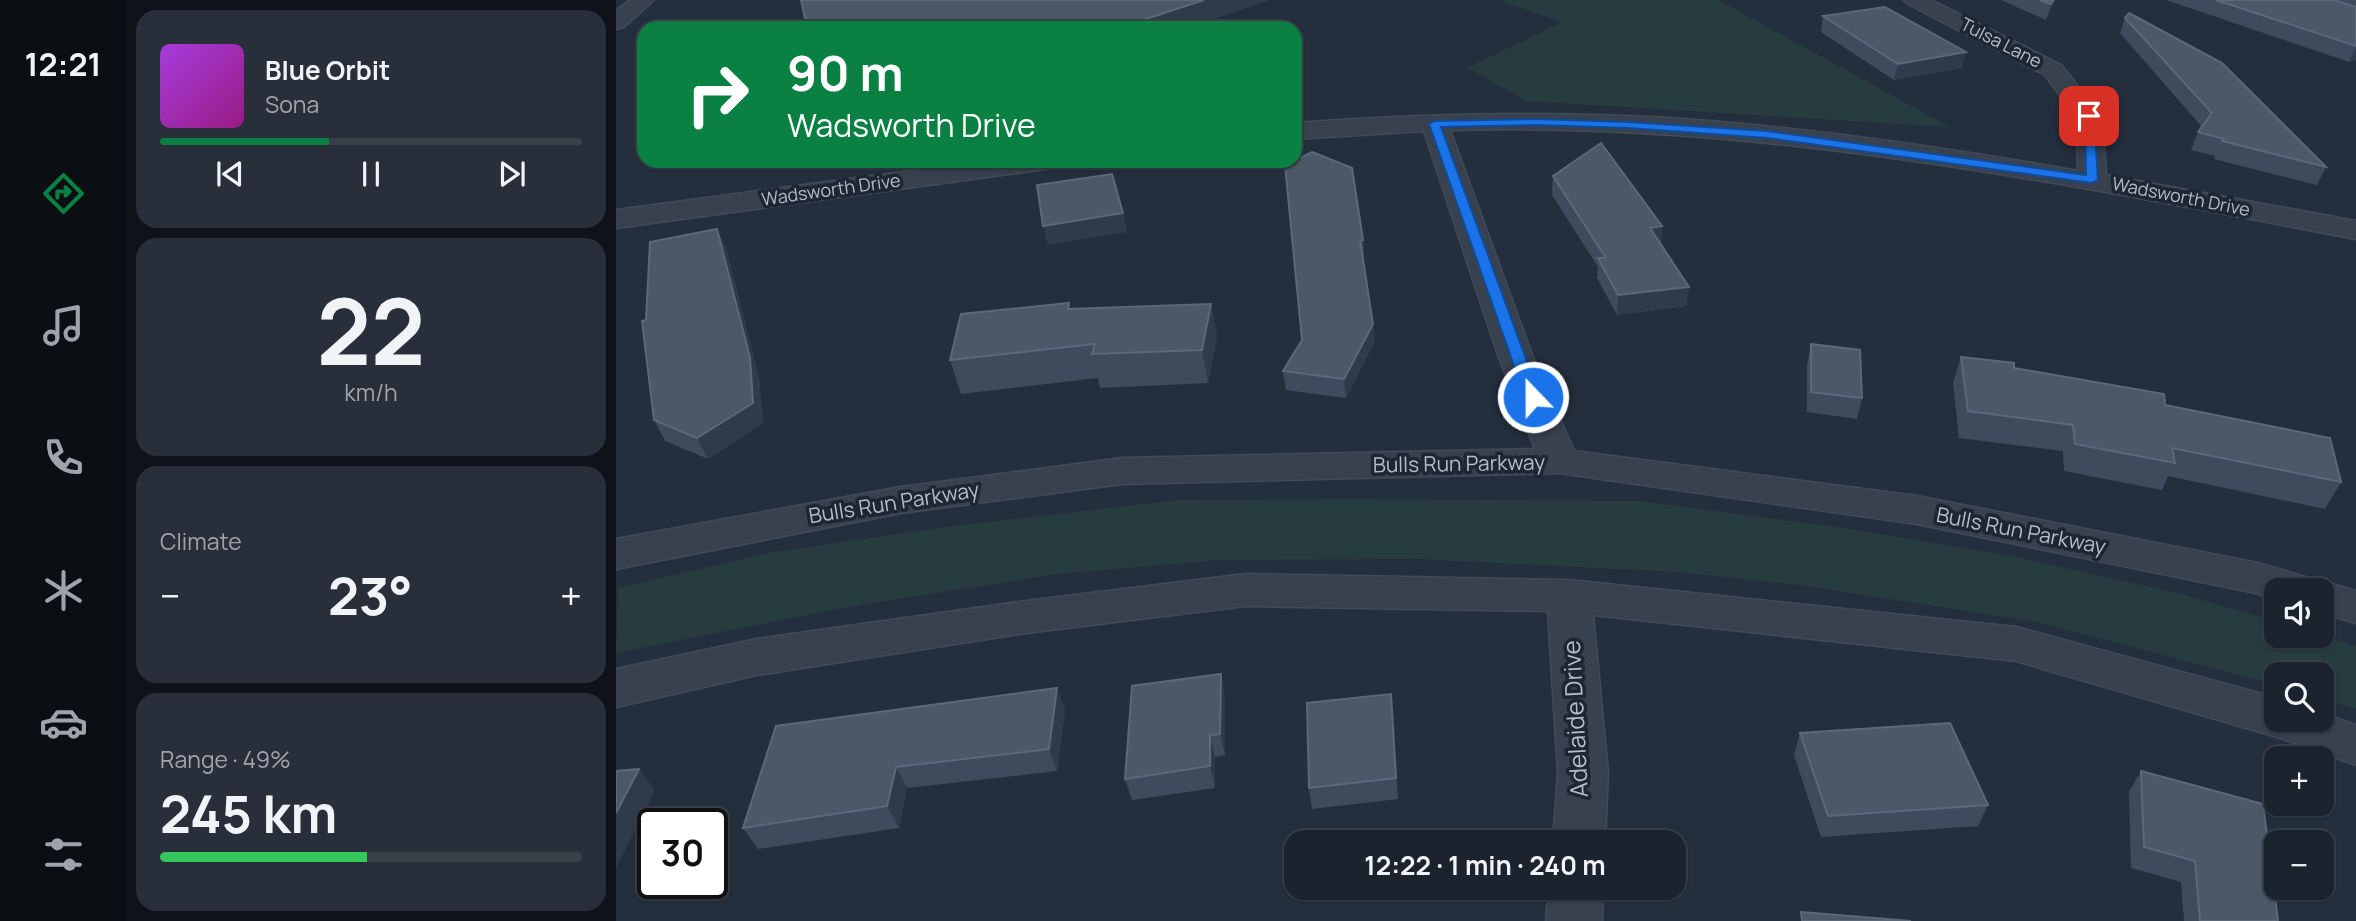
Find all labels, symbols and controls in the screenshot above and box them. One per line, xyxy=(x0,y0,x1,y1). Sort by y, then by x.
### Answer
street label: Tulsa Lane xyxy=(1957,11,2046,73)
text: 90 m xyxy=(787,39,904,106)
text: 12:21 xyxy=(24,42,102,86)
icon: right xyxy=(672,49,763,140)
text: Blue Orbit xyxy=(265,52,390,88)
pin xyxy=(2059,86,2119,146)
text: Sona xyxy=(265,88,319,120)
icon: arrive xyxy=(2070,97,2108,135)
text: Wadsworth Drive xyxy=(787,103,1036,147)
icon: previous xyxy=(211,155,249,193)
icon: pause xyxy=(352,155,390,193)
icon: next xyxy=(493,155,531,193)
street label: Wadsworth Drive xyxy=(760,167,902,211)
icon: directions xyxy=(39,169,88,218)
street label: Wadsworth Drive xyxy=(2110,171,2252,221)
text: 22 xyxy=(317,268,425,392)
icon: music xyxy=(39,301,88,350)
position arrow xyxy=(1496,360,1570,434)
text: km/h xyxy=(344,376,398,408)
icon: phone xyxy=(39,433,88,482)
street label: Bulls Run Parkway xyxy=(1373,447,1545,479)
street label: Bulls Run Parkway xyxy=(807,475,981,529)
street label: Bulls Run Parkway xyxy=(1934,500,2108,560)
text: Climate xyxy=(160,525,242,557)
text: 23° xyxy=(328,560,413,631)
icon: climate xyxy=(39,566,88,615)
text: − xyxy=(160,569,181,621)
text: + xyxy=(560,569,582,621)
map controls xyxy=(2264,578,2334,900)
button: sound xyxy=(2264,578,2334,648)
street label: Adelaide Drive xyxy=(1554,640,1595,798)
button: search xyxy=(2264,662,2334,732)
icon: car xyxy=(39,698,88,747)
text: Range · 49% xyxy=(160,743,291,775)
button: + xyxy=(2264,746,2334,816)
text: 245 km xyxy=(160,778,337,849)
speed limit sign: 30 xyxy=(637,808,728,899)
icon: filters xyxy=(39,830,88,879)
button: − xyxy=(2264,830,2334,900)
text: 12:22 · 1 min · 240 m xyxy=(1364,847,1606,883)

